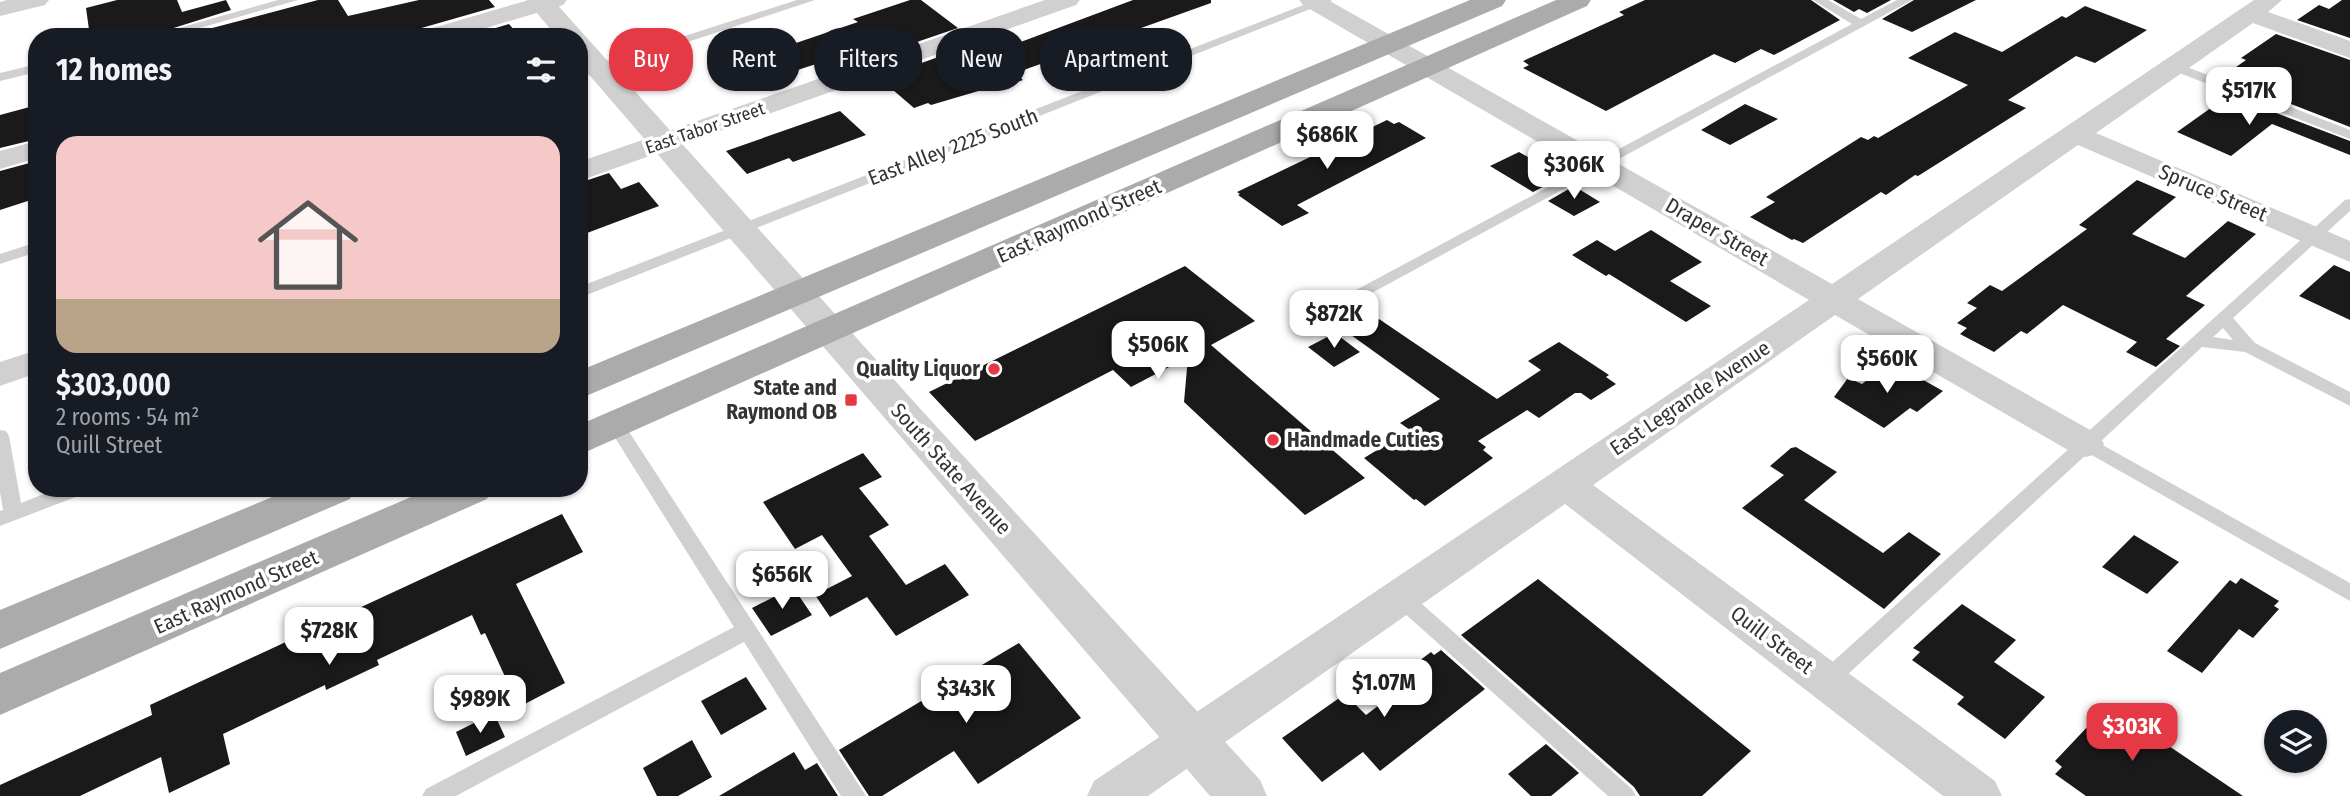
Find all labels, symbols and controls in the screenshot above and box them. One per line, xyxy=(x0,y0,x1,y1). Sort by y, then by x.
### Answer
chip: Buy xyxy=(609,28,693,91)
chip: Rent xyxy=(707,28,800,91)
chip: Filters xyxy=(814,28,922,91)
chip: New xyxy=(936,28,1026,91)
chip: Apartment xyxy=(1040,28,1192,91)
icon: filters xyxy=(522,51,560,89)
text: 12 homes xyxy=(56,52,172,88)
pin: $517K xyxy=(2200,68,2298,127)
text: $517K xyxy=(2222,76,2276,104)
street label: East Tabor Street xyxy=(642,97,768,159)
street label: East Alley 2225 South xyxy=(864,103,1042,191)
pin: $686K xyxy=(1278,111,1376,171)
text: $686K xyxy=(1296,120,1358,148)
pin: $306K xyxy=(1525,142,1623,201)
text: $306K xyxy=(1544,150,1604,178)
street label: Spruce Street xyxy=(2155,158,2271,228)
street label: East Raymond Street xyxy=(993,173,1165,269)
icon: home xyxy=(245,182,371,308)
street label: Draper Street xyxy=(1661,192,1773,272)
pin: $872K xyxy=(1285,290,1383,350)
text: $872K xyxy=(1305,299,1363,327)
pin: $506K xyxy=(1109,322,1207,381)
text: $506K xyxy=(1128,330,1188,358)
street label: East Legrande Avenue xyxy=(1605,335,1775,461)
pin: $560K xyxy=(1838,336,1936,395)
text: $560K xyxy=(1857,344,1917,372)
place label: Quality Liquor xyxy=(856,356,980,382)
marker: Quality Liquor xyxy=(986,361,1002,377)
text: $303,000 xyxy=(56,367,171,403)
place label: State and Raymond OB xyxy=(726,375,837,425)
marker: State and Raymond OB xyxy=(843,392,859,408)
street label: South State Avenue xyxy=(885,398,1017,540)
text: 2 rooms · 54 m² xyxy=(56,403,199,431)
place label: Handmade Cuties xyxy=(1287,427,1440,453)
text: Quill Street xyxy=(56,431,162,459)
marker: Handmade Cuties xyxy=(1265,432,1281,448)
street label: East Raymond Street xyxy=(150,544,322,640)
pin: $656K xyxy=(733,552,831,611)
text: $656K xyxy=(752,560,812,588)
street label: Quill Street xyxy=(1725,600,1819,680)
pin: $728K xyxy=(280,608,378,667)
text: $728K xyxy=(300,616,358,644)
pin: $1.07M xyxy=(1327,660,1441,719)
pin: $343K xyxy=(917,666,1015,725)
text: $1.07M xyxy=(1352,668,1416,696)
text: $343K xyxy=(937,674,995,702)
pin: $989K xyxy=(431,676,529,735)
text: $989K xyxy=(450,684,510,712)
pin: $303K xyxy=(2083,704,2181,763)
map controls xyxy=(2264,710,2327,773)
button: layers xyxy=(2264,710,2327,773)
text: $303K xyxy=(2103,712,2161,740)

